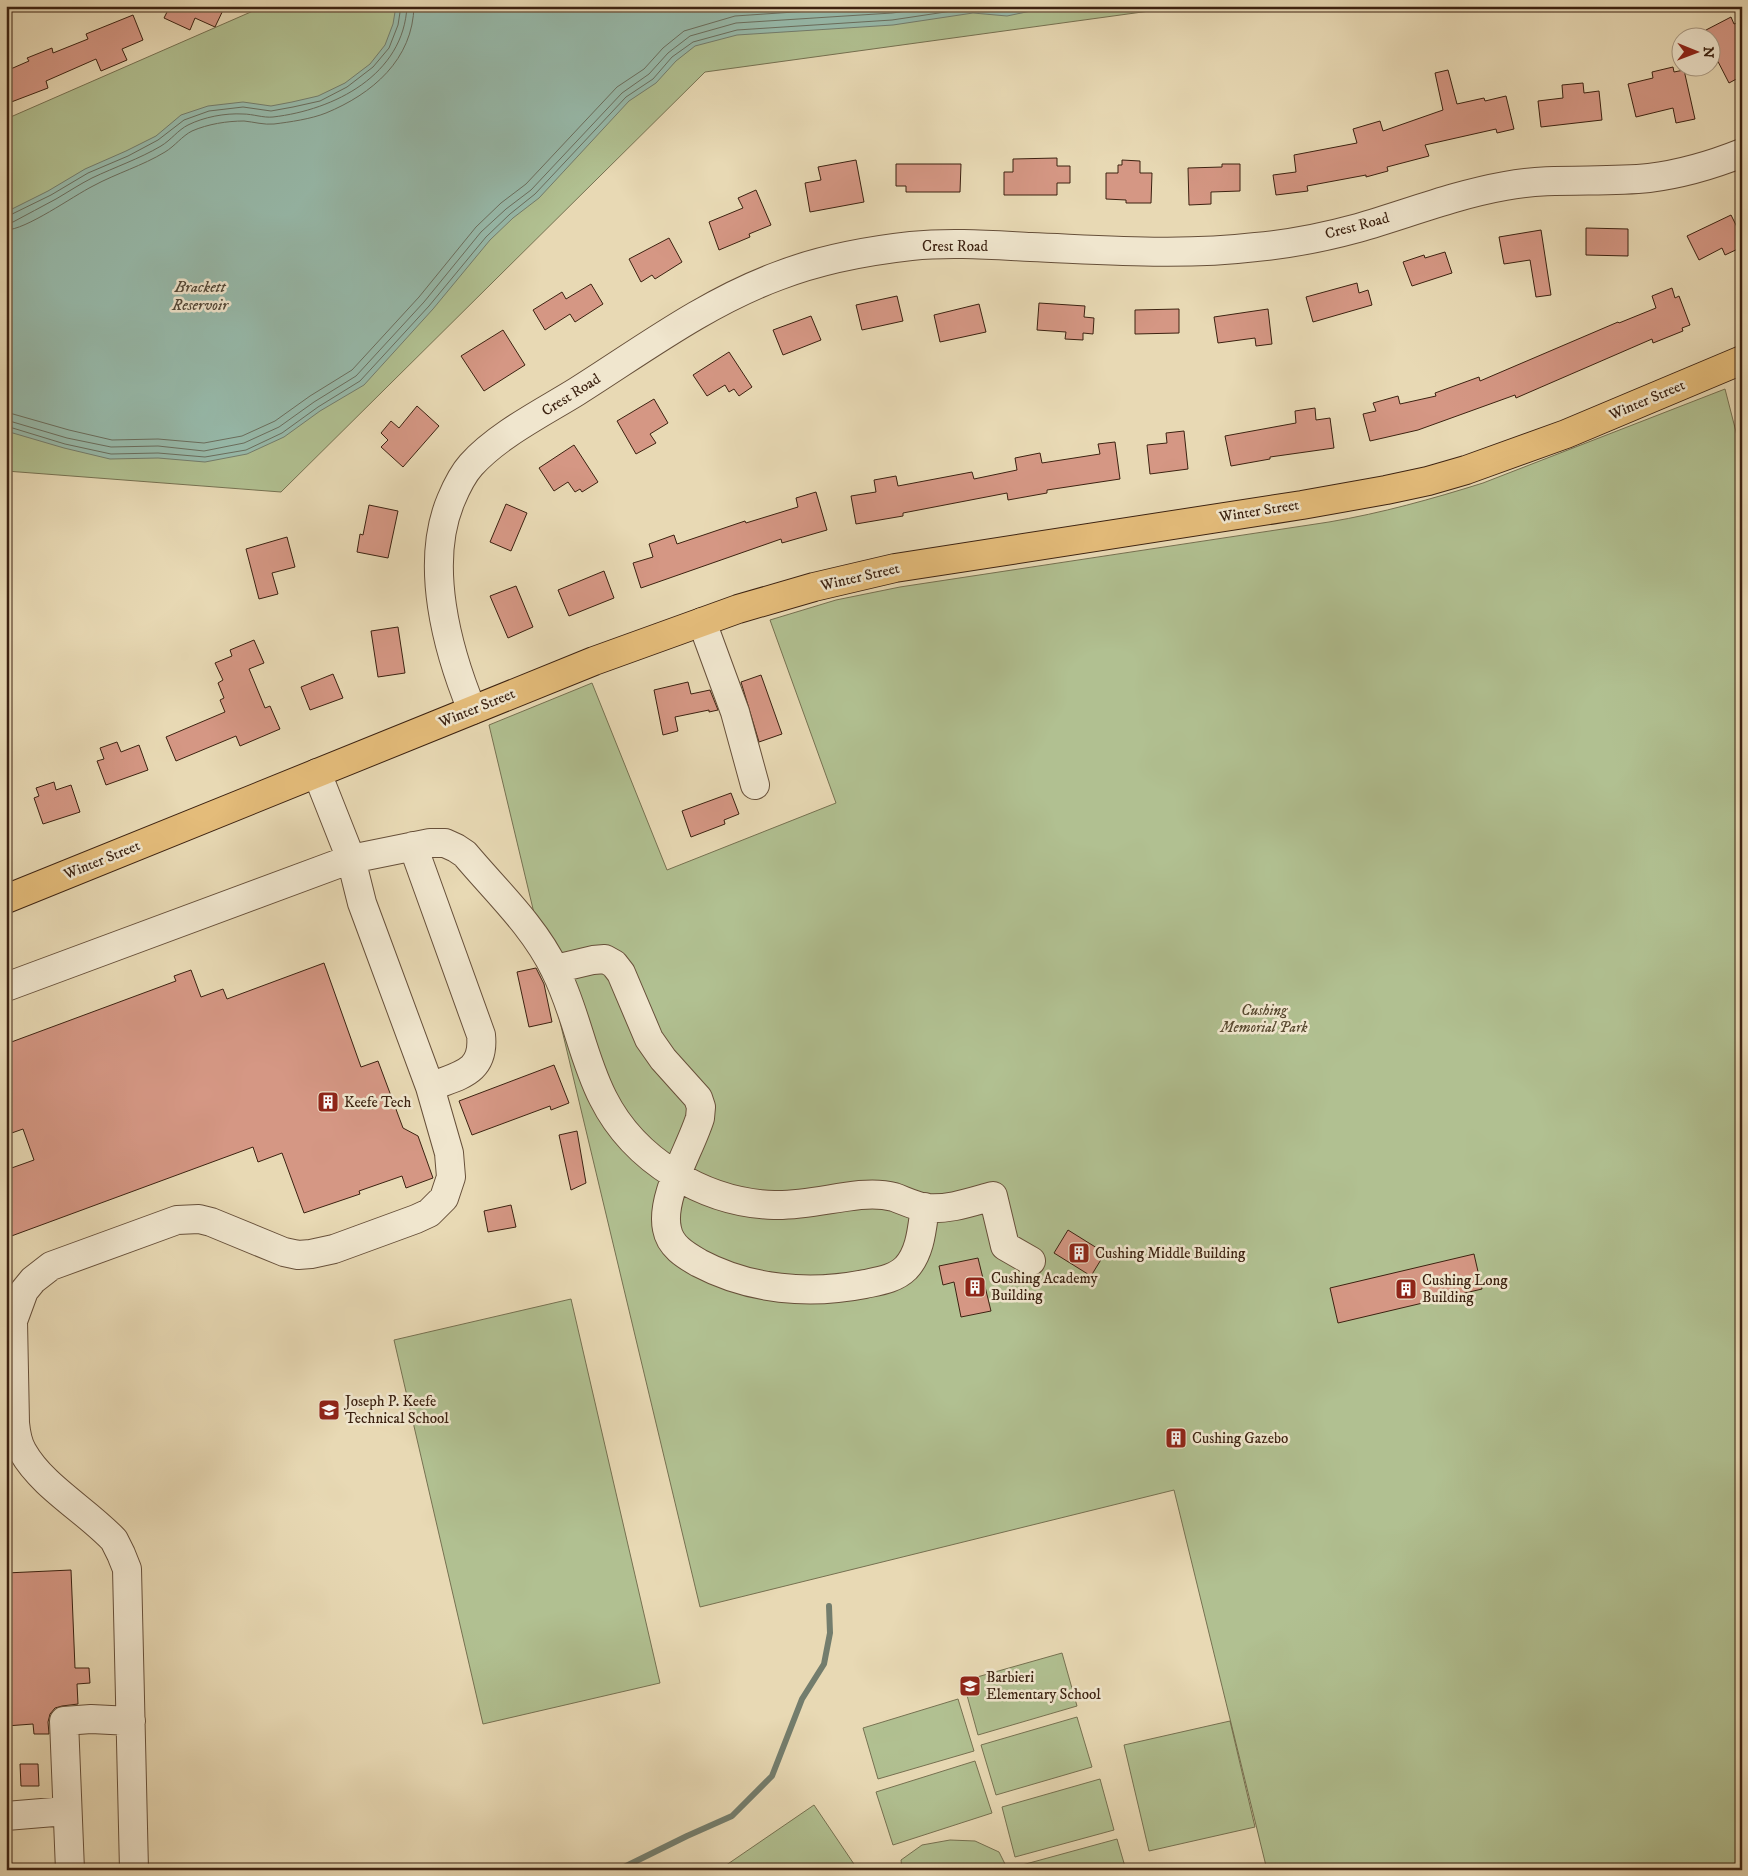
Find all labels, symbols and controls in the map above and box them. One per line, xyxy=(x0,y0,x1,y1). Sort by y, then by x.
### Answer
north arrow xyxy=(1670,28,1720,78)
text: N xyxy=(1699,46,1717,59)
street label: Crest Road xyxy=(1323,208,1392,244)
street label: Crest Road xyxy=(922,237,988,256)
water label: Brackett Reservoir xyxy=(171,277,229,315)
street label: Crest Road xyxy=(538,369,604,420)
street label: Winter Street xyxy=(1605,375,1688,425)
street label: Winter Street xyxy=(1217,495,1301,527)
street label: Winter Street xyxy=(818,559,902,596)
street label: Winter Street xyxy=(435,684,518,732)
street label: Winter Street xyxy=(60,836,143,884)
park label: Cushing Memorial Park xyxy=(1219,1001,1308,1037)
building icon: Keefe Tech xyxy=(316,1090,340,1114)
place label: Keefe Tech xyxy=(344,1093,411,1112)
building icon: Cushing Middle Building xyxy=(1067,1241,1091,1265)
place label: Cushing Middle Building xyxy=(1095,1244,1246,1263)
place label: Cushing Academy Building xyxy=(991,1269,1099,1305)
place label: Cushing Long Building xyxy=(1422,1271,1508,1307)
building icon: Cushing Academy Building xyxy=(963,1275,987,1299)
building icon: Cushing Long Building xyxy=(1394,1277,1418,1301)
place label: Joseph P. Keefe Technical School xyxy=(343,1392,449,1428)
school or university icon: Joseph P. Keefe Technical School xyxy=(317,1398,341,1422)
building icon: Cushing Gazebo xyxy=(1164,1426,1188,1450)
place label: Cushing Gazebo xyxy=(1192,1429,1288,1448)
place label: Barbieri Elementary School xyxy=(986,1668,1101,1704)
school or university icon: Barbieri Elementary School xyxy=(958,1674,982,1698)

